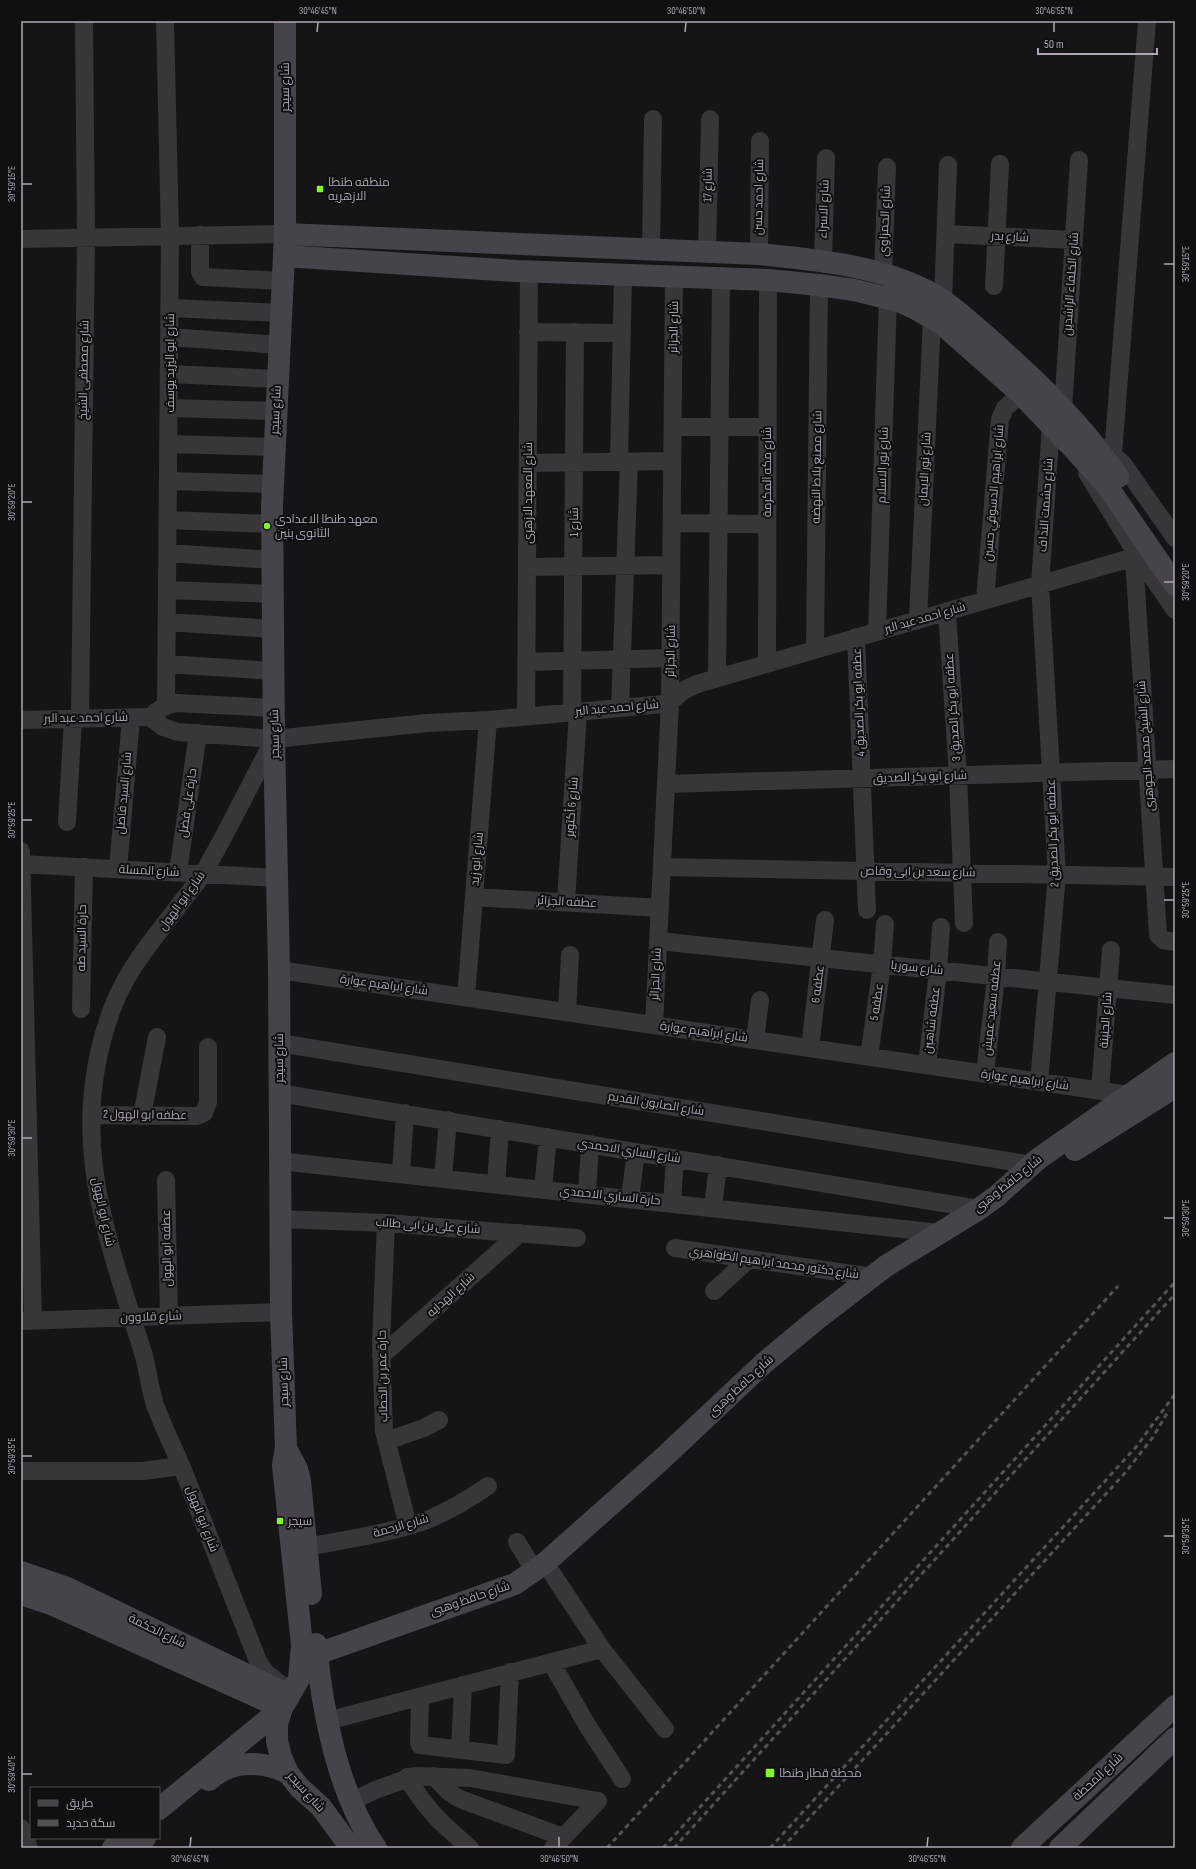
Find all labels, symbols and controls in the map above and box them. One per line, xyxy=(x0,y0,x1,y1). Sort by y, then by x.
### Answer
text: 30°46'45"N xyxy=(299,5,337,17)
text: 30°46'50"N xyxy=(667,5,705,17)
text: 30°46'55"N xyxy=(1035,5,1073,17)
scale bar xyxy=(1038,30,1157,56)
text: 50 m xyxy=(1044,37,1064,52)
street label: شارع سيجر xyxy=(278,62,293,113)
street label: شارع احمد حسن xyxy=(751,158,767,235)
text: 30°59'15"E xyxy=(6,166,18,202)
street label: شارع 17 xyxy=(700,168,716,202)
place label: منطقه طنطا الازهريه xyxy=(328,175,390,204)
street label: شارع الاسراء xyxy=(815,179,833,239)
marker: منطقه طنطا الازهريه xyxy=(315,184,325,194)
street label: شارع الحمزاوي xyxy=(876,185,896,257)
street label: شارع بدر xyxy=(990,228,1029,245)
street label: شارع الخلفاء الراشدين xyxy=(1060,232,1082,336)
text: 30°59'15"E xyxy=(1180,246,1192,282)
street label: شارع الجزائر xyxy=(666,301,682,354)
street label: شارع ابو اليزيد يوسف xyxy=(163,313,178,413)
street label: شارع مصطفى الشيخ xyxy=(76,320,92,420)
street label: شارع سيجر xyxy=(267,385,285,436)
street label: شارع مصنع بلاط النهضه xyxy=(809,410,825,524)
street label: شارع ابراهيم الدسوقي حسين xyxy=(981,424,1009,562)
street label: شارع نور الاسلام xyxy=(874,426,892,504)
street label: شارع مكه المكرمة xyxy=(760,427,775,517)
street label: شارع نور الايمان xyxy=(916,432,934,506)
street label: شارع المعهد الازهرى xyxy=(521,442,536,544)
street label: شارع حشمت النداف xyxy=(1035,457,1057,552)
text: 30°59'20"E xyxy=(6,483,18,521)
street label: شارع 1 xyxy=(567,507,582,537)
place label: معهد طنطا الاعدادى الثانوى بنين xyxy=(275,512,378,541)
marker: معهد طنطا الاعدادى الثانوى بنين xyxy=(262,521,272,531)
text: 30°59'20"E xyxy=(1180,563,1192,601)
street label: شارع احمد عبد البر xyxy=(882,599,968,637)
street label: شارع الجزائر xyxy=(663,625,679,678)
street label: عطفه ابو بكر الصديق 4 xyxy=(850,647,868,757)
street label: عطفه ابو بكر الصديق 3 xyxy=(942,652,964,762)
street label: شارع الشيخ محمد الجوهرى xyxy=(1134,680,1158,812)
street label: شارع احمد عبد البر xyxy=(573,697,660,719)
street label: شارع سيجر xyxy=(267,709,283,760)
street label: شارع احمد عبد البر xyxy=(43,710,128,726)
street label: شارع السيد فاضل xyxy=(113,751,135,835)
street label: حارة على فضل xyxy=(176,767,200,839)
street label: شارع ابو بكر الصديق xyxy=(873,768,967,786)
street label: شارع 6 أكتوبر xyxy=(561,776,582,839)
street label: عطفه ابو بكر الصديق 2 xyxy=(1044,779,1062,887)
text: 30°59'25"E xyxy=(6,802,18,838)
street label: شارع ابو زيد xyxy=(467,831,487,887)
street label: شارع المسلة xyxy=(118,862,180,880)
street label: شارع سعد بن ابى وقاص xyxy=(860,863,976,881)
street label: شارع ابو الهول xyxy=(155,868,209,934)
text: 30°59'25"E xyxy=(1180,882,1192,918)
street label: عطفه الجزائر xyxy=(536,893,597,911)
street label: حارة السيد طه xyxy=(74,904,90,972)
street label: شارع الجزائر xyxy=(647,947,665,1002)
street label: شارع سوريا xyxy=(890,958,944,978)
street label: عطفه سعيد عميش xyxy=(980,960,1004,1056)
street label: عطفه 6 xyxy=(808,964,828,1004)
street label: شارع ابراهيم عوارة xyxy=(339,971,429,999)
street label: عطفه 5 xyxy=(867,982,887,1022)
street label: عطفه شاهين xyxy=(920,986,944,1054)
street label: شارع الجنينة xyxy=(1097,991,1115,1049)
street label: شارع ابراهيم عوارة xyxy=(659,1018,749,1046)
street label: شارع سيجر xyxy=(272,1033,287,1084)
street label: شارع ابراهيم عوارة xyxy=(980,1066,1070,1094)
street label: شارع الصابون القديم xyxy=(607,1089,705,1119)
street label: عطفه ابو الهول 2 xyxy=(103,1107,187,1123)
text: 30°59'30"E xyxy=(6,1119,18,1157)
street label: شارع الساري الاحمدي xyxy=(576,1135,682,1169)
street label: شارع حافظ وهبى xyxy=(971,1152,1045,1216)
street label: شارع ابو الهول xyxy=(88,1176,118,1248)
street label: حارة الساري الاحمدي xyxy=(559,1183,661,1211)
text: 30°59'30"E xyxy=(1180,1199,1192,1237)
street label: عطفه ابو الهول xyxy=(159,1209,175,1287)
street label: شارع على بن ابى طالب xyxy=(375,1215,481,1237)
street label: شارع دكتور محمد ابراهيم الظواهري xyxy=(688,1244,860,1284)
street label: شارع الهدايه xyxy=(424,1270,478,1320)
street label: شارع قلاوون xyxy=(120,1308,182,1326)
street label: حارة عمر بن الخطاب xyxy=(375,1330,391,1422)
street label: شارع حافظ وهبى xyxy=(705,1352,777,1420)
street label: شارع سيجر xyxy=(276,1357,292,1408)
text: 30°59'35"E xyxy=(6,1438,18,1474)
street label: شارع ابو الهول xyxy=(182,1484,222,1554)
street label: شارع الرحمة xyxy=(372,1511,431,1541)
place label: سيجر xyxy=(287,1514,312,1529)
marker: سيجر xyxy=(275,1516,285,1526)
text: 30°59'35"E xyxy=(1180,1518,1192,1554)
street label: شارع حافظ وهبى xyxy=(428,1578,512,1620)
street label: شارع الحكمة xyxy=(126,1611,188,1651)
street label: شارع المحطة xyxy=(1070,1750,1126,1804)
text: 30°59'40"E xyxy=(6,1755,18,1793)
place label: محطة قطار طنطا xyxy=(779,1766,862,1781)
marker: محطة قطار طنطا xyxy=(764,1767,776,1779)
street label: شارع سيجر xyxy=(283,1768,328,1815)
legend xyxy=(30,1787,160,1839)
text: طريق xyxy=(66,1796,94,1811)
text: سكة حديد xyxy=(66,1816,115,1831)
text: 30°46'45"N xyxy=(171,1853,209,1865)
text: 30°46'50"N xyxy=(540,1853,578,1865)
text: 30°46'55"N xyxy=(908,1853,946,1865)

